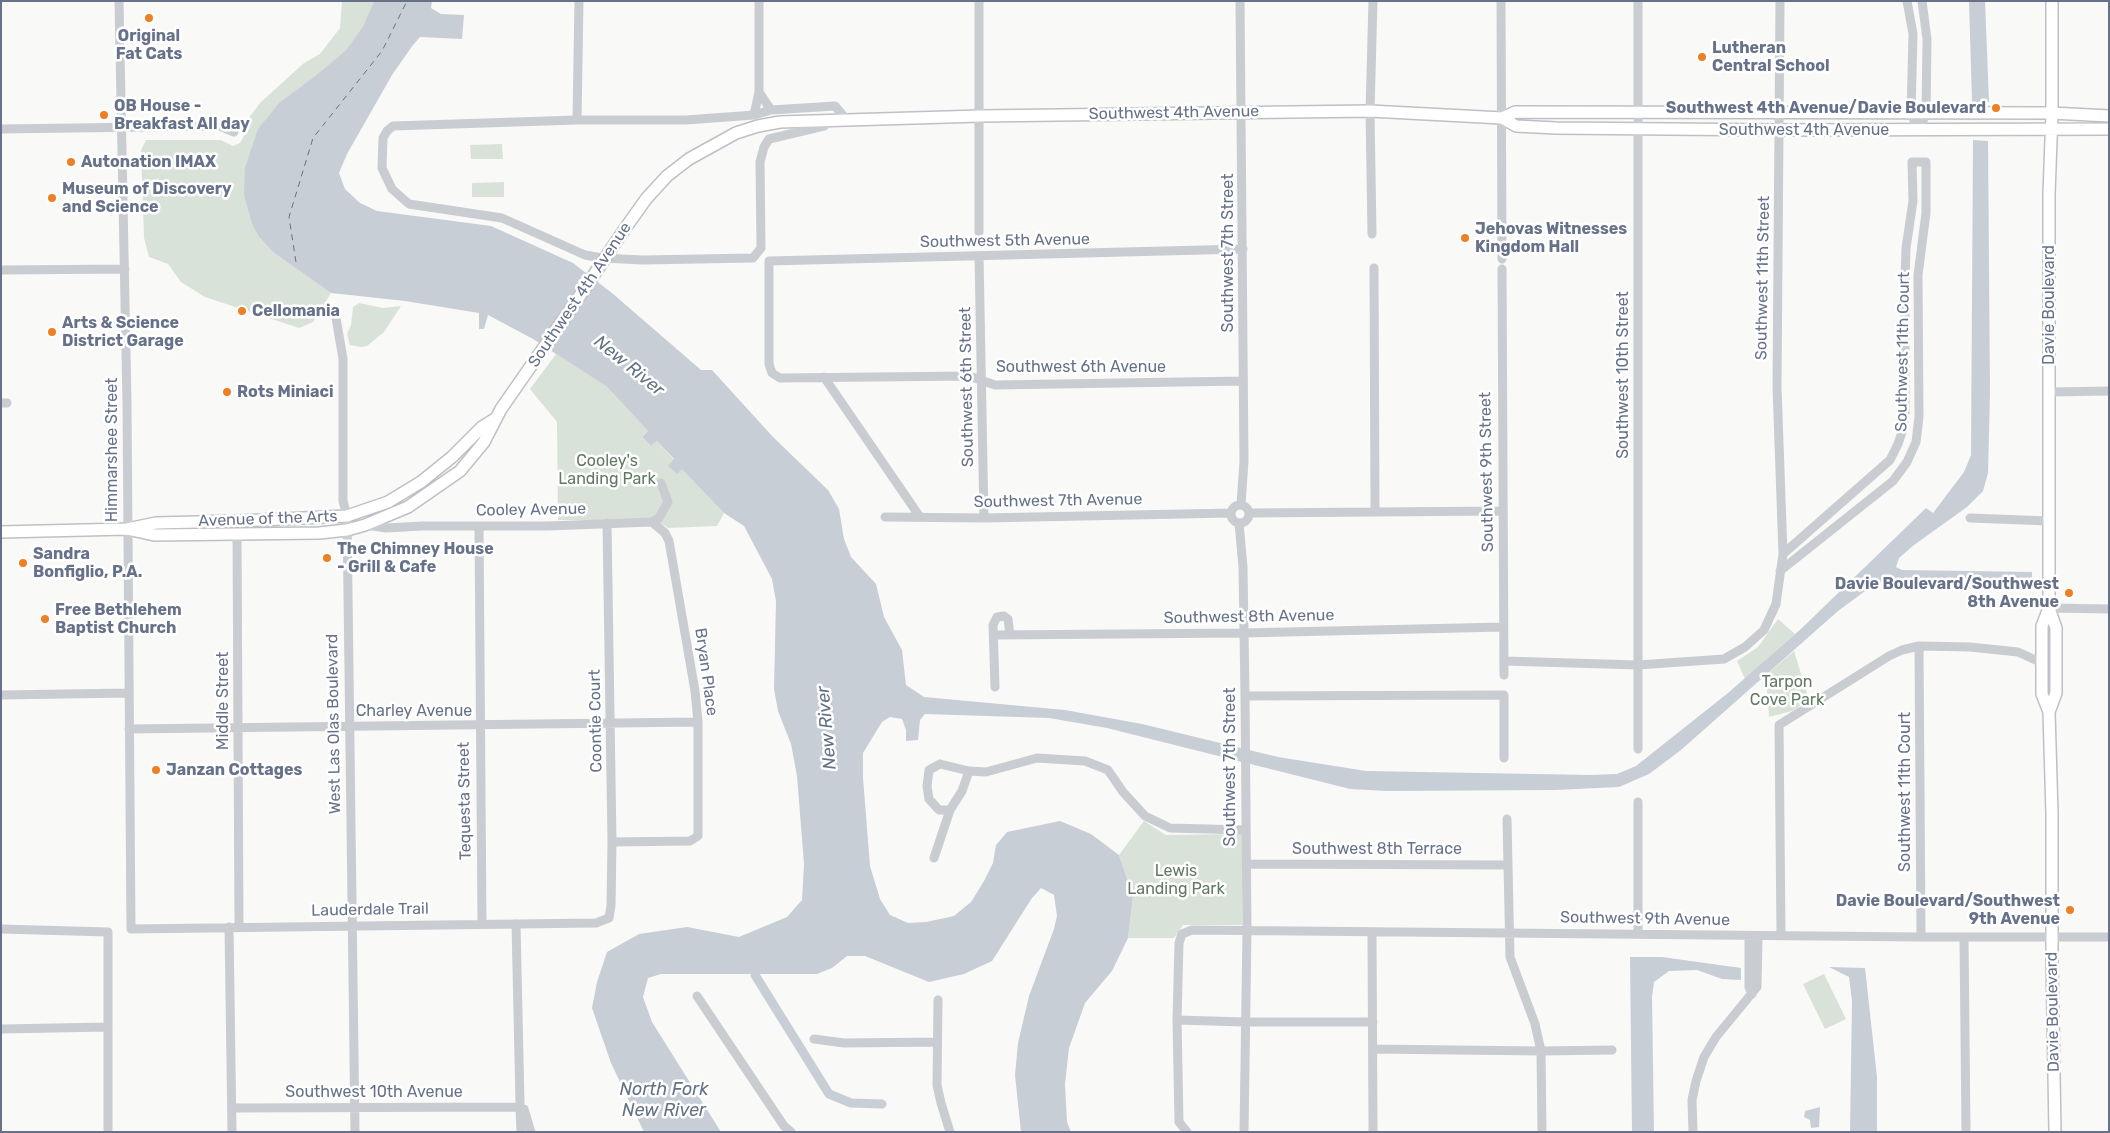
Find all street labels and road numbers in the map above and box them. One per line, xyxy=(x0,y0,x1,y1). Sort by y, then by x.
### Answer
street label: Southwest 4th Avenue xyxy=(1089,102,1259,124)
street label: Southwest 4th Avenue xyxy=(1719,120,1889,140)
street label: Southwest 7th Street xyxy=(1218,174,1238,332)
street label: Southwest 11th Street xyxy=(1752,196,1774,360)
street label: Southwest 4th Avenue xyxy=(524,219,636,371)
street label: Southwest 5th Avenue xyxy=(920,230,1090,252)
street label: Davie Boulevard xyxy=(2039,245,2059,365)
street label: Southwest 11th Court xyxy=(1892,272,1914,432)
street label: Southwest 10th Street xyxy=(1613,291,1633,459)
street label: Southwest 6th Street xyxy=(956,307,978,467)
street label: Southwest 6th Avenue xyxy=(996,357,1166,377)
street label: Himmarshee Street xyxy=(102,378,122,522)
street label: Southwest 9th Street xyxy=(1476,392,1498,552)
street label: Southwest 7th Avenue xyxy=(973,490,1143,512)
street label: Cooley Avenue xyxy=(476,499,586,521)
street label: Avenue of the Arts xyxy=(198,507,338,531)
street label: Southwest 8th Avenue xyxy=(1164,606,1334,628)
street label: Bryan Place xyxy=(690,627,722,717)
street label: West Las Olas Boulevard xyxy=(323,634,345,814)
street label: Middle Street xyxy=(213,652,233,750)
street label: Coontie Court xyxy=(585,669,607,773)
street label: Southwest 7th Street xyxy=(1220,688,1240,846)
street label: Charley Avenue xyxy=(356,701,472,721)
street label: Southwest 11th Court xyxy=(1895,712,1915,872)
street label: Tequesta Street xyxy=(454,742,476,860)
street label: Southwest 8th Terrace xyxy=(1292,839,1462,859)
street label: Lauderdale Trail xyxy=(311,899,429,921)
street label: Southwest 9th Avenue xyxy=(1560,908,1730,930)
street label: Davie Boulevard xyxy=(2042,952,2064,1072)
street label: Southwest 10th Avenue xyxy=(285,1082,463,1102)

